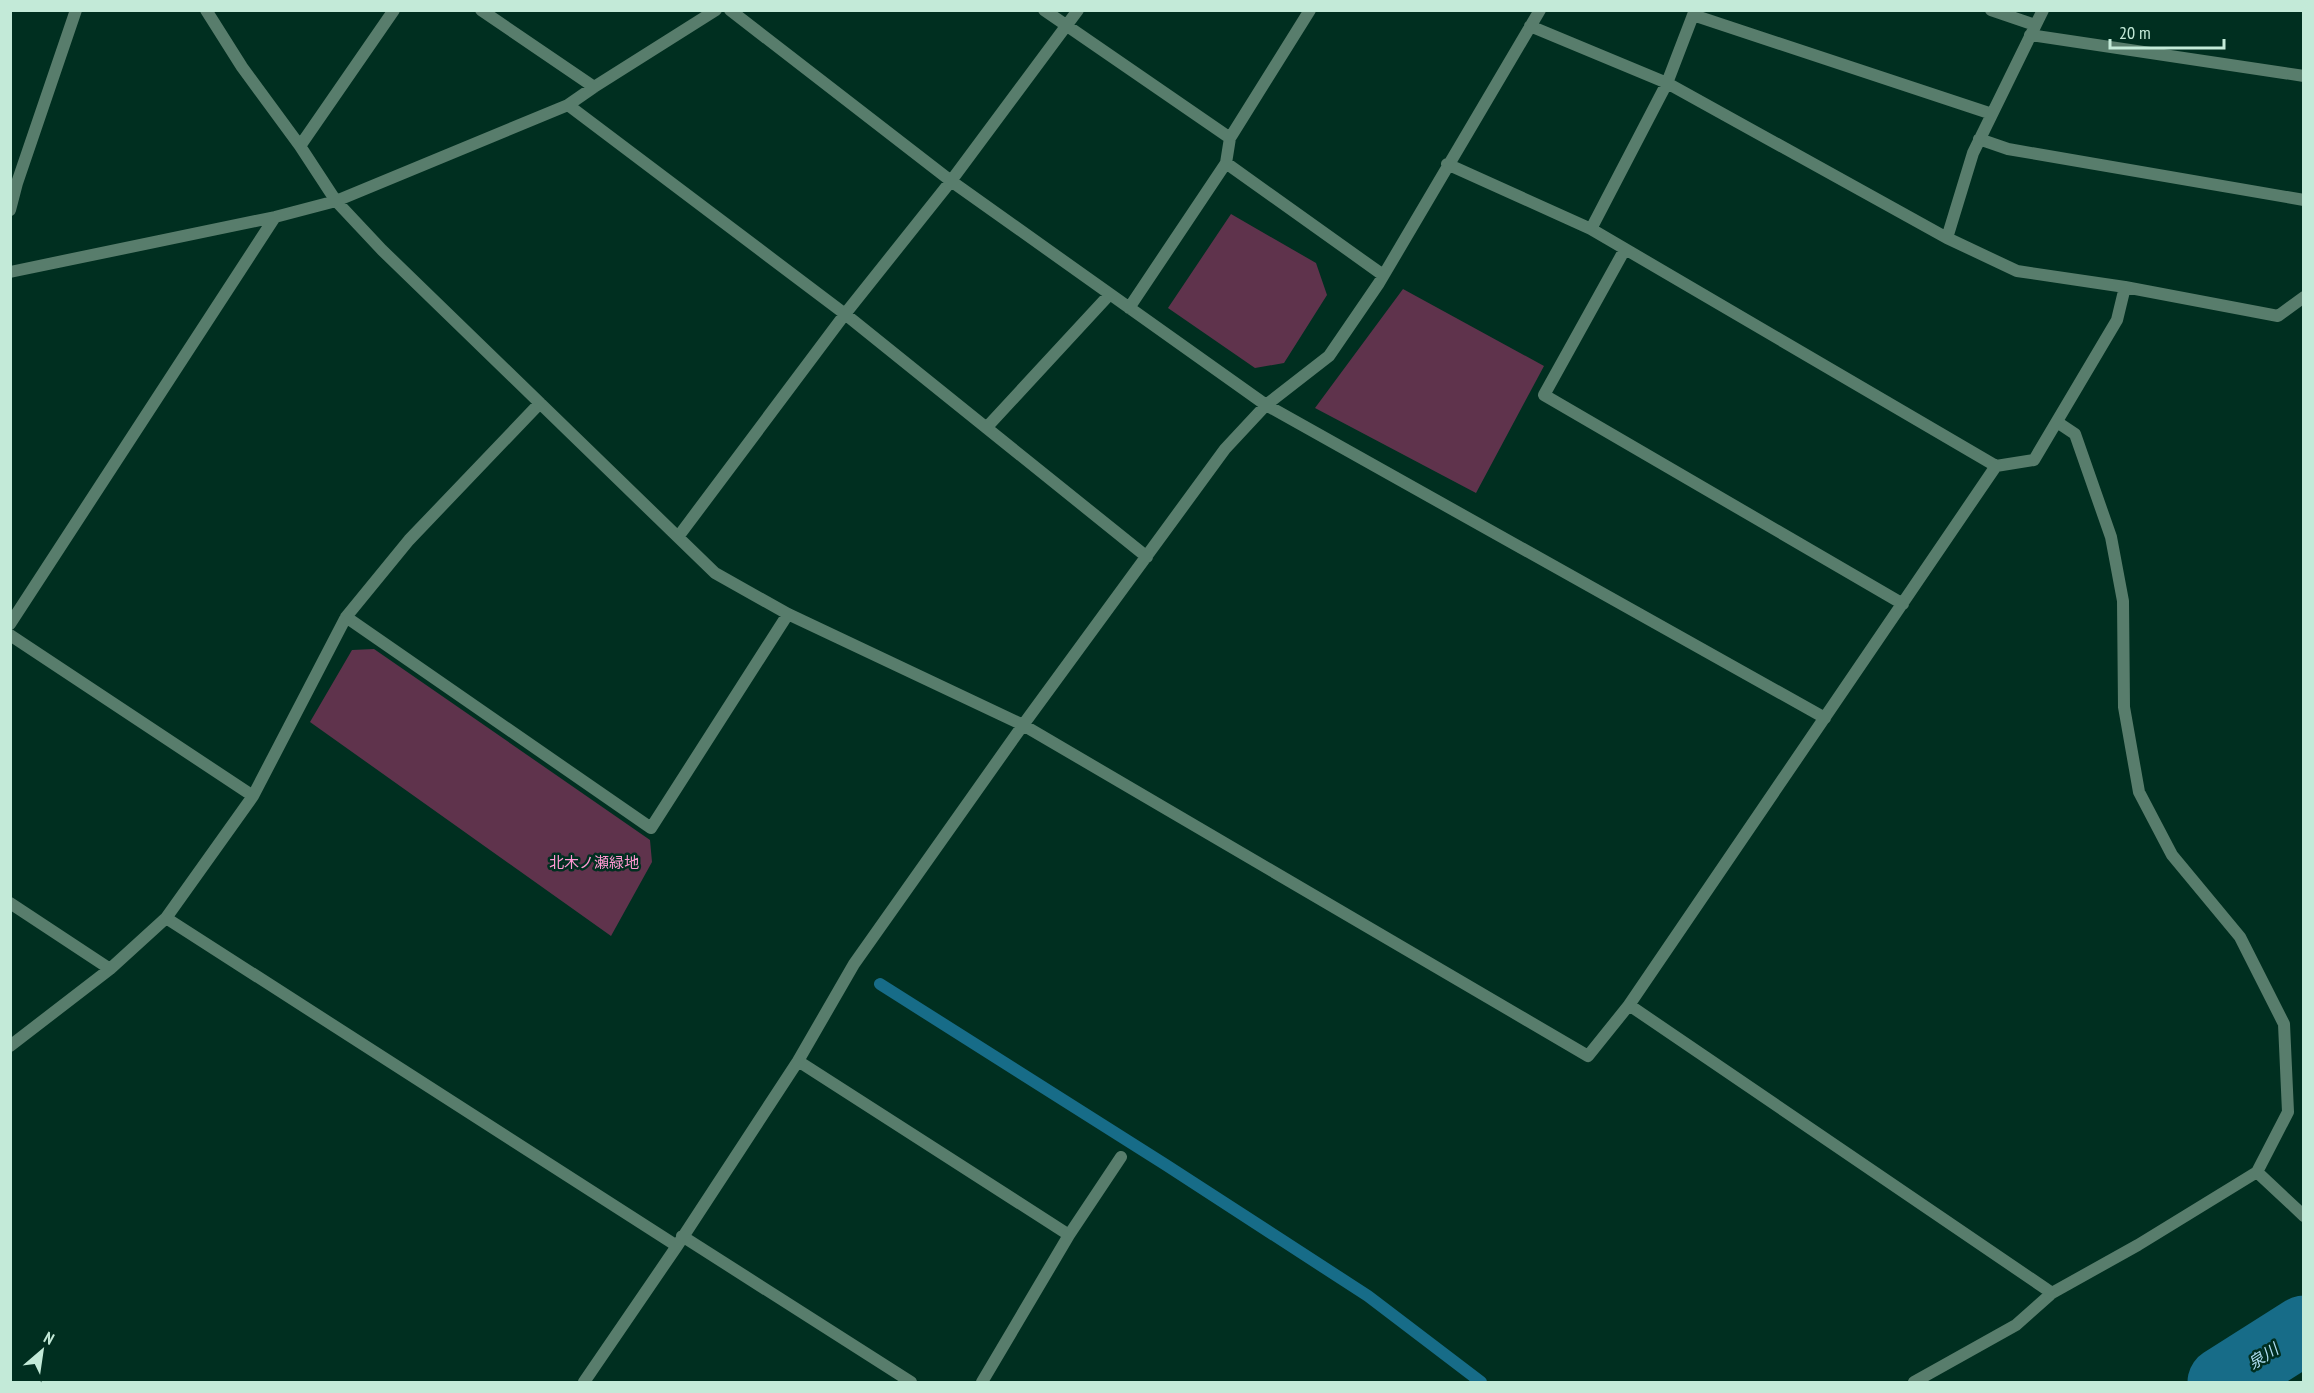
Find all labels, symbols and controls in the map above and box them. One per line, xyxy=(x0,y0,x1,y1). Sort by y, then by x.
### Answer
scale bar xyxy=(2110,12,2224,50)
text: 20 m xyxy=(2119,21,2151,44)
park label: 北木ノ瀬緑地 xyxy=(549,853,639,872)
north arrow xyxy=(12,1321,72,1381)
text: N xyxy=(41,1327,58,1349)
water label: 泉川 xyxy=(2244,1338,2284,1373)

